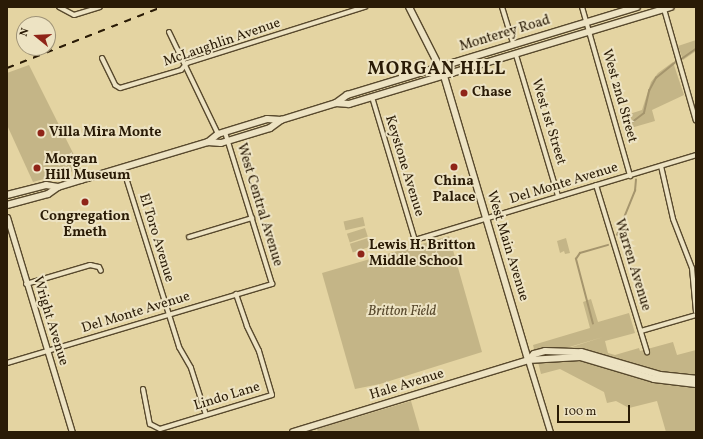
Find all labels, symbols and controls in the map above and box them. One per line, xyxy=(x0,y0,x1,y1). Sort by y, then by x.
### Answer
street label: Monterey Road xyxy=(457,12,553,56)
street label: McLaughlin Avenue xyxy=(161,15,283,71)
north arrow xyxy=(16,16,56,56)
text: N xyxy=(17,26,33,39)
street label: West 2nd Street xyxy=(598,47,640,145)
district label: MORGAN HILL xyxy=(368,59,506,81)
street label: West 1st Street xyxy=(527,77,569,167)
place label: Chase xyxy=(472,85,511,101)
marker: Chase xyxy=(459,88,469,98)
street label: Keystone Avenue xyxy=(381,113,427,219)
place label: Villa Mira Monte xyxy=(49,125,161,141)
marker: Villa Mira Monte xyxy=(36,128,46,138)
street label: West Central Avenue xyxy=(232,141,286,269)
place label: Morgan Hill Museum xyxy=(45,152,131,184)
street label: Del Monte Avenue xyxy=(508,160,620,208)
marker: China Palace xyxy=(449,162,459,172)
marker: Morgan Hill Museum xyxy=(32,163,42,173)
place label: China Palace xyxy=(433,174,475,206)
street label: West Main Avenue xyxy=(482,189,532,303)
street label: El Toro Avenue xyxy=(135,192,177,284)
marker: Congregation Emeth xyxy=(80,197,90,207)
place label: Congregation Emeth xyxy=(40,209,130,242)
street label: Warren Avenue xyxy=(610,217,654,313)
place label: Lewis H. Britton Middle School xyxy=(369,238,476,270)
marker: Lewis H. Britton Middle School xyxy=(356,249,366,259)
street label: Wright Avenue xyxy=(28,274,72,368)
street label: Del Monte Avenue xyxy=(80,289,192,337)
park label: Britton Field xyxy=(368,304,436,320)
street label: Hale Avenue xyxy=(368,366,446,404)
street label: Lindo Lane xyxy=(192,379,262,415)
scale bar xyxy=(559,397,632,423)
text: 100 m xyxy=(564,404,596,420)

